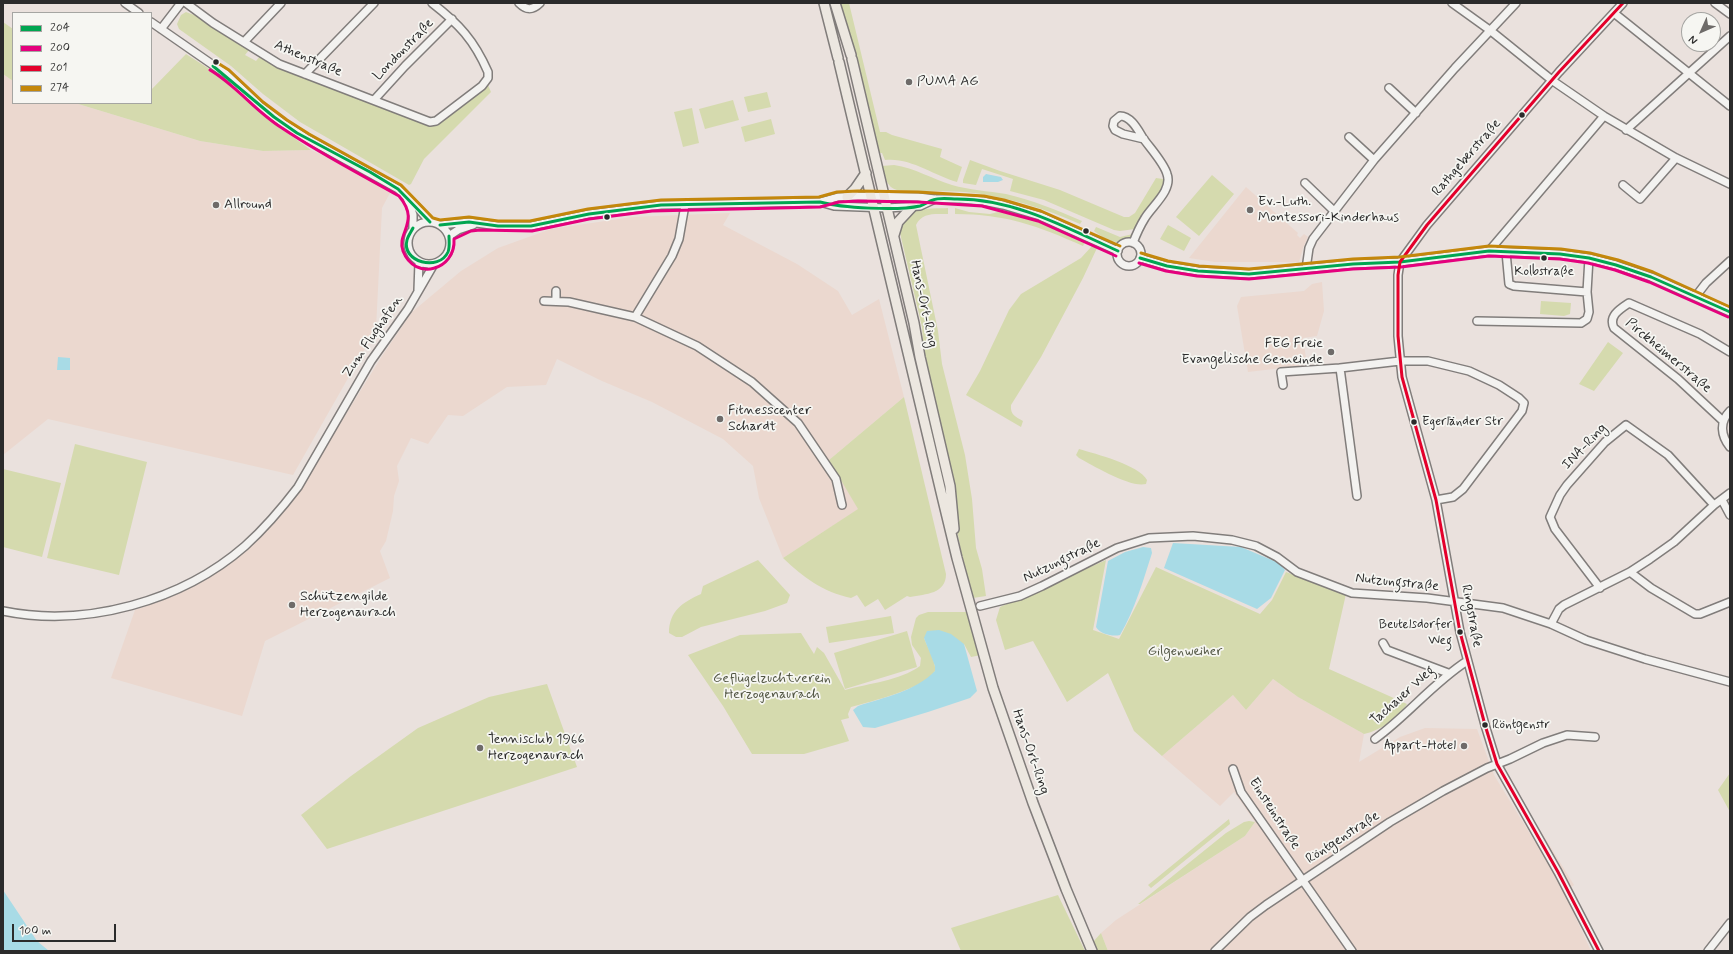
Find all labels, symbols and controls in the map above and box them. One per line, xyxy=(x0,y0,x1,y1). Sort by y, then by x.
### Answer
legend xyxy=(12,12,152,104)
north arrow xyxy=(1681,12,1721,52)
street label: Londonstraße xyxy=(370,15,438,85)
text: 204 xyxy=(50,20,70,36)
text: N xyxy=(1686,32,1701,47)
street label: Athenstraße xyxy=(271,37,345,81)
text: 200 xyxy=(50,40,70,56)
unlabelled marker xyxy=(211,57,221,67)
text: 201 xyxy=(50,60,67,76)
place label: PUMA AG xyxy=(917,74,979,90)
marker: PUMA AG xyxy=(904,77,914,87)
text: 274 xyxy=(50,80,69,96)
unlabelled marker xyxy=(1517,110,1527,120)
street label: Rathgeberstraße xyxy=(1429,116,1505,200)
place label: Ev.-Luth. Montessori-Kinderhaus xyxy=(1258,194,1399,226)
place label: Allround xyxy=(224,197,272,213)
marker: Allround xyxy=(211,200,221,210)
marker: Ev.-Luth. Montessori-Kinderhaus xyxy=(1245,205,1255,215)
unlabelled marker xyxy=(602,212,612,222)
unlabelled marker xyxy=(1081,226,1091,236)
marker: Kolbstraße xyxy=(1539,253,1549,263)
street label: Hans-Ort-Ring xyxy=(906,259,940,349)
place label: Kolbstraße xyxy=(1514,264,1574,280)
street label: Zum Flughafen xyxy=(339,293,407,381)
street label: Pirckheimerstraße xyxy=(1621,315,1715,397)
place label: FEG Freie Evangelische Gemeinde xyxy=(1181,336,1323,368)
marker: FEG Freie Evangelische Gemeinde xyxy=(1326,347,1336,357)
place label: Fitnesscenter Schardt xyxy=(728,403,811,436)
marker: Fitnesscenter Schardt xyxy=(715,414,725,424)
place label: Egerländer Str xyxy=(1422,414,1503,430)
marker: Egerländer Str xyxy=(1409,417,1419,427)
street label: INA-Ring xyxy=(1559,421,1611,473)
street label: Nutzungstraße xyxy=(1021,535,1103,587)
street label: Nutzungstraße xyxy=(1354,570,1440,596)
street label: Ringstraße xyxy=(1457,583,1485,649)
place label: Schützengilde Herzogenaurach xyxy=(300,589,396,622)
marker: Schützengilde Herzogenaurach xyxy=(287,600,297,610)
place label: Beutelsdorfer Weg xyxy=(1379,617,1452,648)
marker: Beutelsdorfer Weg xyxy=(1455,627,1465,637)
park label: Gilgenweiher xyxy=(1148,644,1222,660)
street label: Tachauer Weg xyxy=(1367,663,1439,729)
park label: Geflügelzuchtverein Herzogenaurach xyxy=(713,671,831,704)
street label: Hans-Ort-Ring xyxy=(1008,707,1052,797)
place label: Röntgenstr xyxy=(1492,717,1550,733)
marker: Röntgenstr xyxy=(1480,720,1490,730)
place label: Tennisclub 1966 Herzogenaurach xyxy=(488,732,585,764)
place label: Appart-Hotel xyxy=(1384,738,1456,754)
marker: Appart-Hotel xyxy=(1459,741,1469,751)
marker: Tennisclub 1966 Herzogenaurach xyxy=(475,743,485,753)
street label: Einsteinstraße xyxy=(1245,775,1303,853)
street label: Röntgenstraße xyxy=(1303,808,1383,868)
scale bar xyxy=(14,916,118,942)
text: 100 m xyxy=(19,923,51,939)

